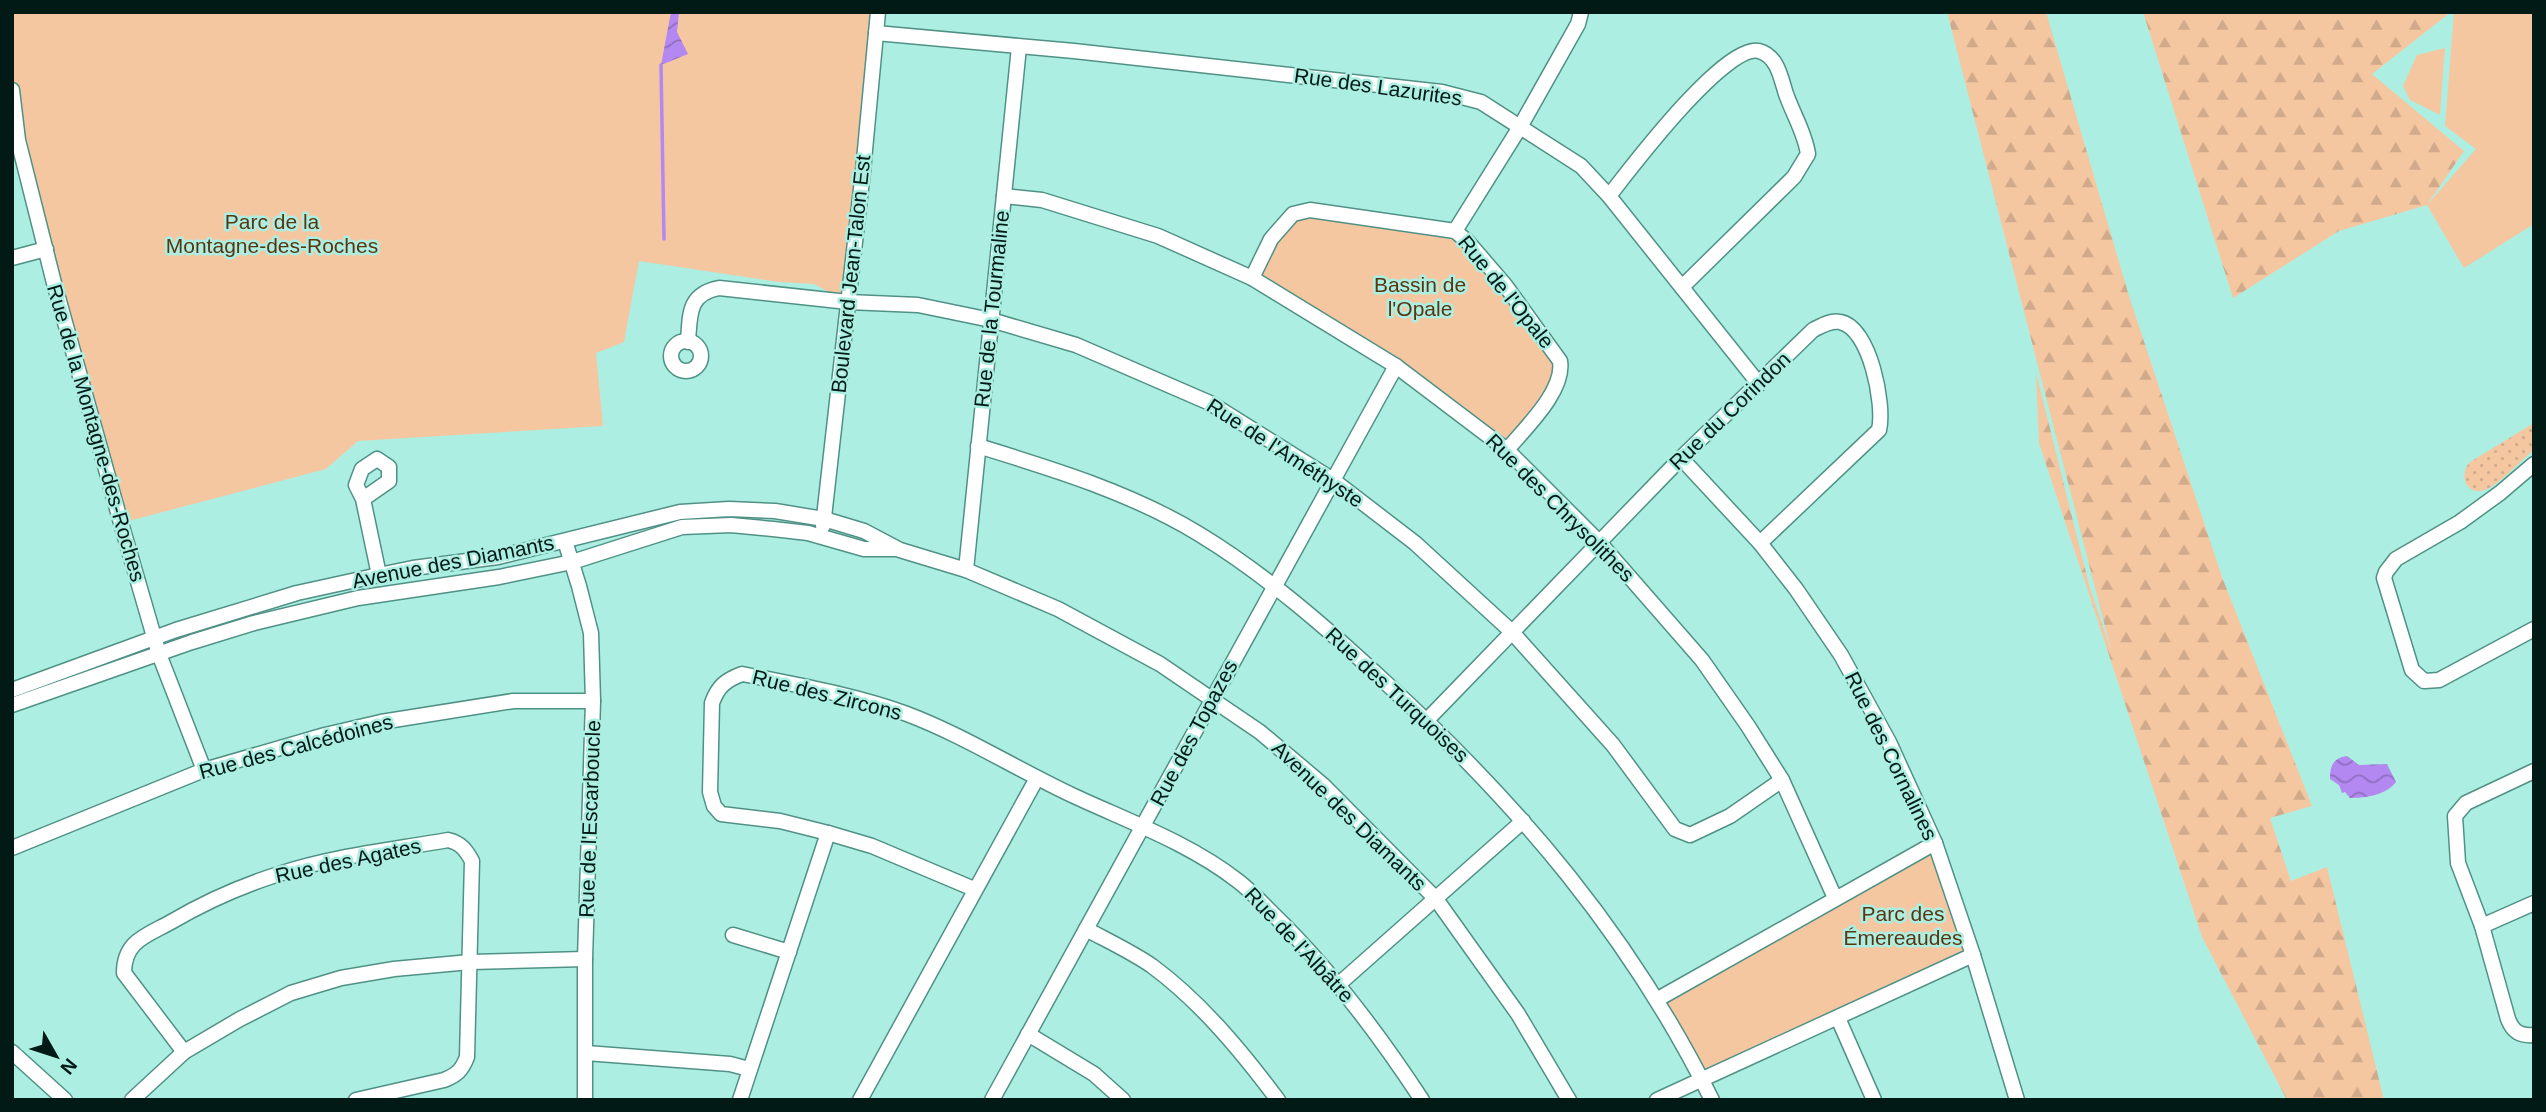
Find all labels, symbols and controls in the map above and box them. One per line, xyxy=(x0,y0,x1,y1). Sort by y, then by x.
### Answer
street label: Rue des Lazurites xyxy=(1293,63,1463,110)
street label: Boulevard Jean-Talon Est xyxy=(827,154,874,394)
street label: Rue de la Tourmaline xyxy=(970,209,1013,409)
park label: Parc de la Montagne-des-Roches xyxy=(166,210,378,257)
street label: Rue de l'Opale xyxy=(1454,231,1559,353)
park label: Bassin de l'Opale xyxy=(1374,273,1466,320)
street label: Rue de la Montagne-des-Roches xyxy=(43,282,150,584)
street label: Rue du Corindon xyxy=(1665,347,1795,474)
street label: Rue de l'Améthyste xyxy=(1203,394,1368,512)
street label: Rue des Chrysolithes xyxy=(1482,429,1639,586)
street label: Avenue des Diamants xyxy=(350,531,556,592)
street label: Rue des Turquoises xyxy=(1321,623,1473,767)
street label: Rue des Topazes xyxy=(1145,656,1242,810)
street label: Rue des Zircons xyxy=(750,665,904,724)
street label: Rue des Cornalines xyxy=(1841,668,1942,844)
street label: Rue des Calcédoines xyxy=(196,710,395,783)
street label: Rue de l'Escarboucle xyxy=(575,720,604,918)
street label: Avenue des Diamants xyxy=(1268,736,1431,895)
street label: Rue des Agates xyxy=(273,834,423,887)
street label: Rue de l'Albâtre xyxy=(1240,882,1359,1007)
park label: Parc des Émereaudes xyxy=(1843,902,1963,949)
north arrow xyxy=(21,1021,91,1091)
text: N xyxy=(56,1054,81,1078)

